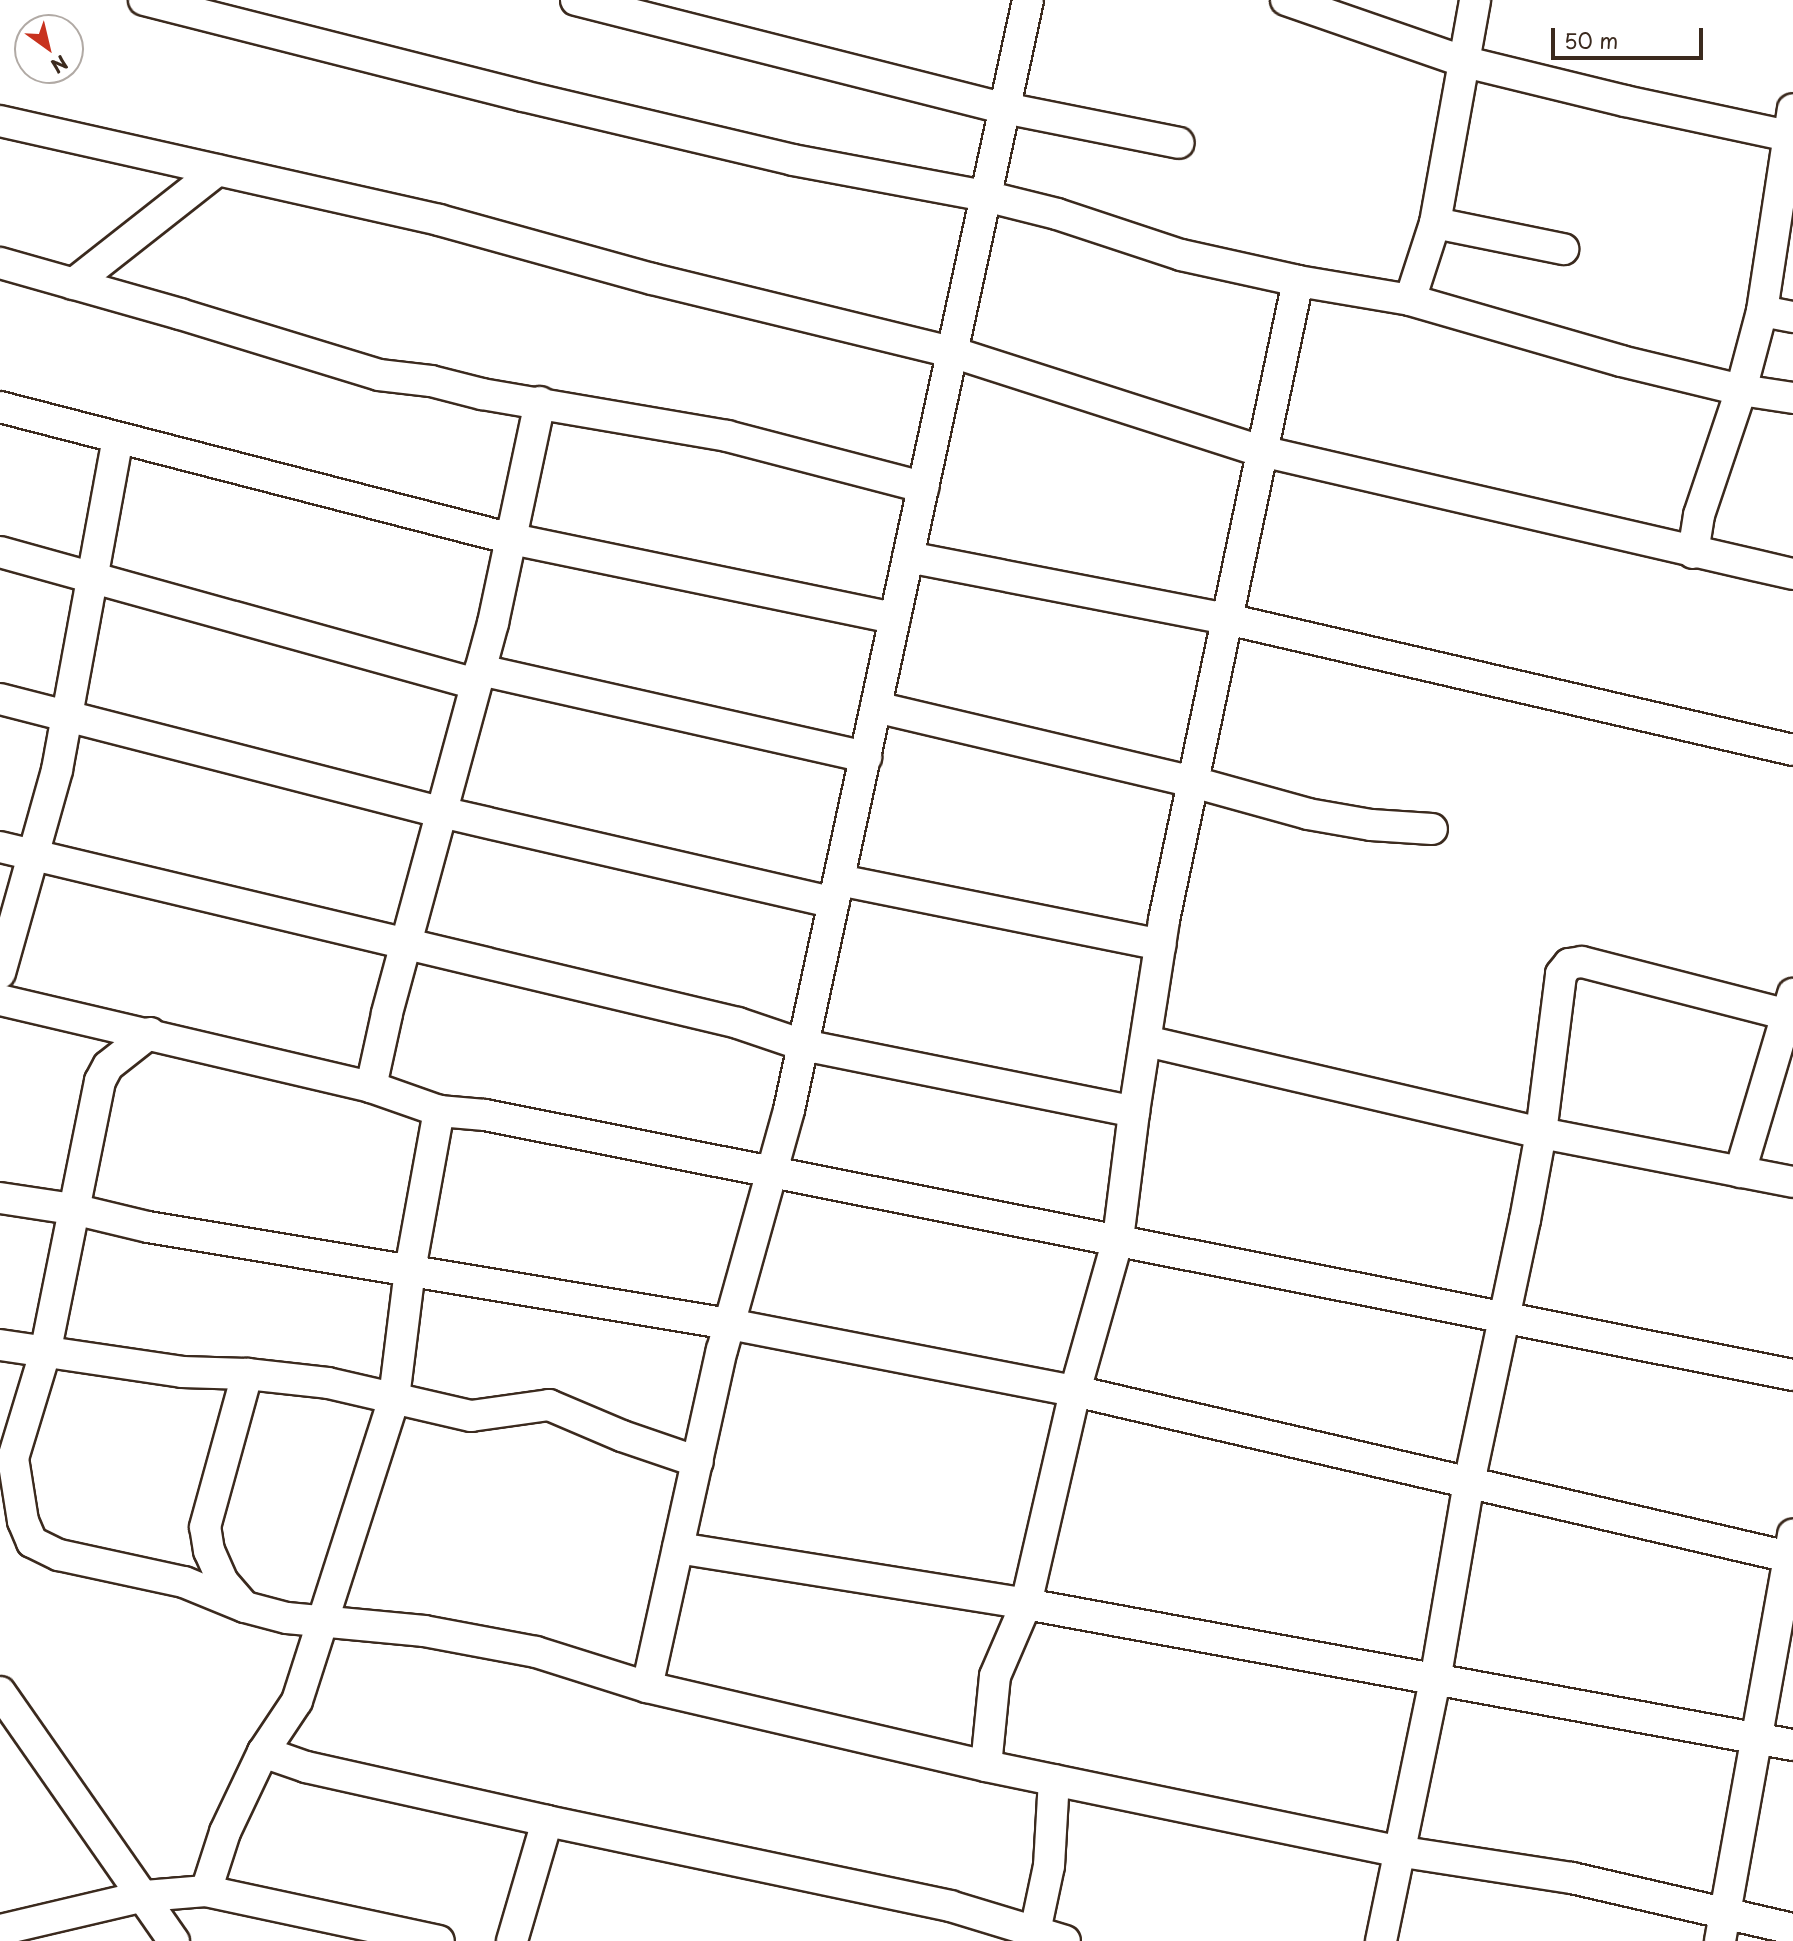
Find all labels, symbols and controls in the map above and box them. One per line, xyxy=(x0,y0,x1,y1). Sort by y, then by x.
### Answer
north arrow xyxy=(14,14,84,84)
scale bar xyxy=(1555,14,1707,58)
text: 50 m xyxy=(1564,24,1618,56)
text: N xyxy=(46,49,74,81)

